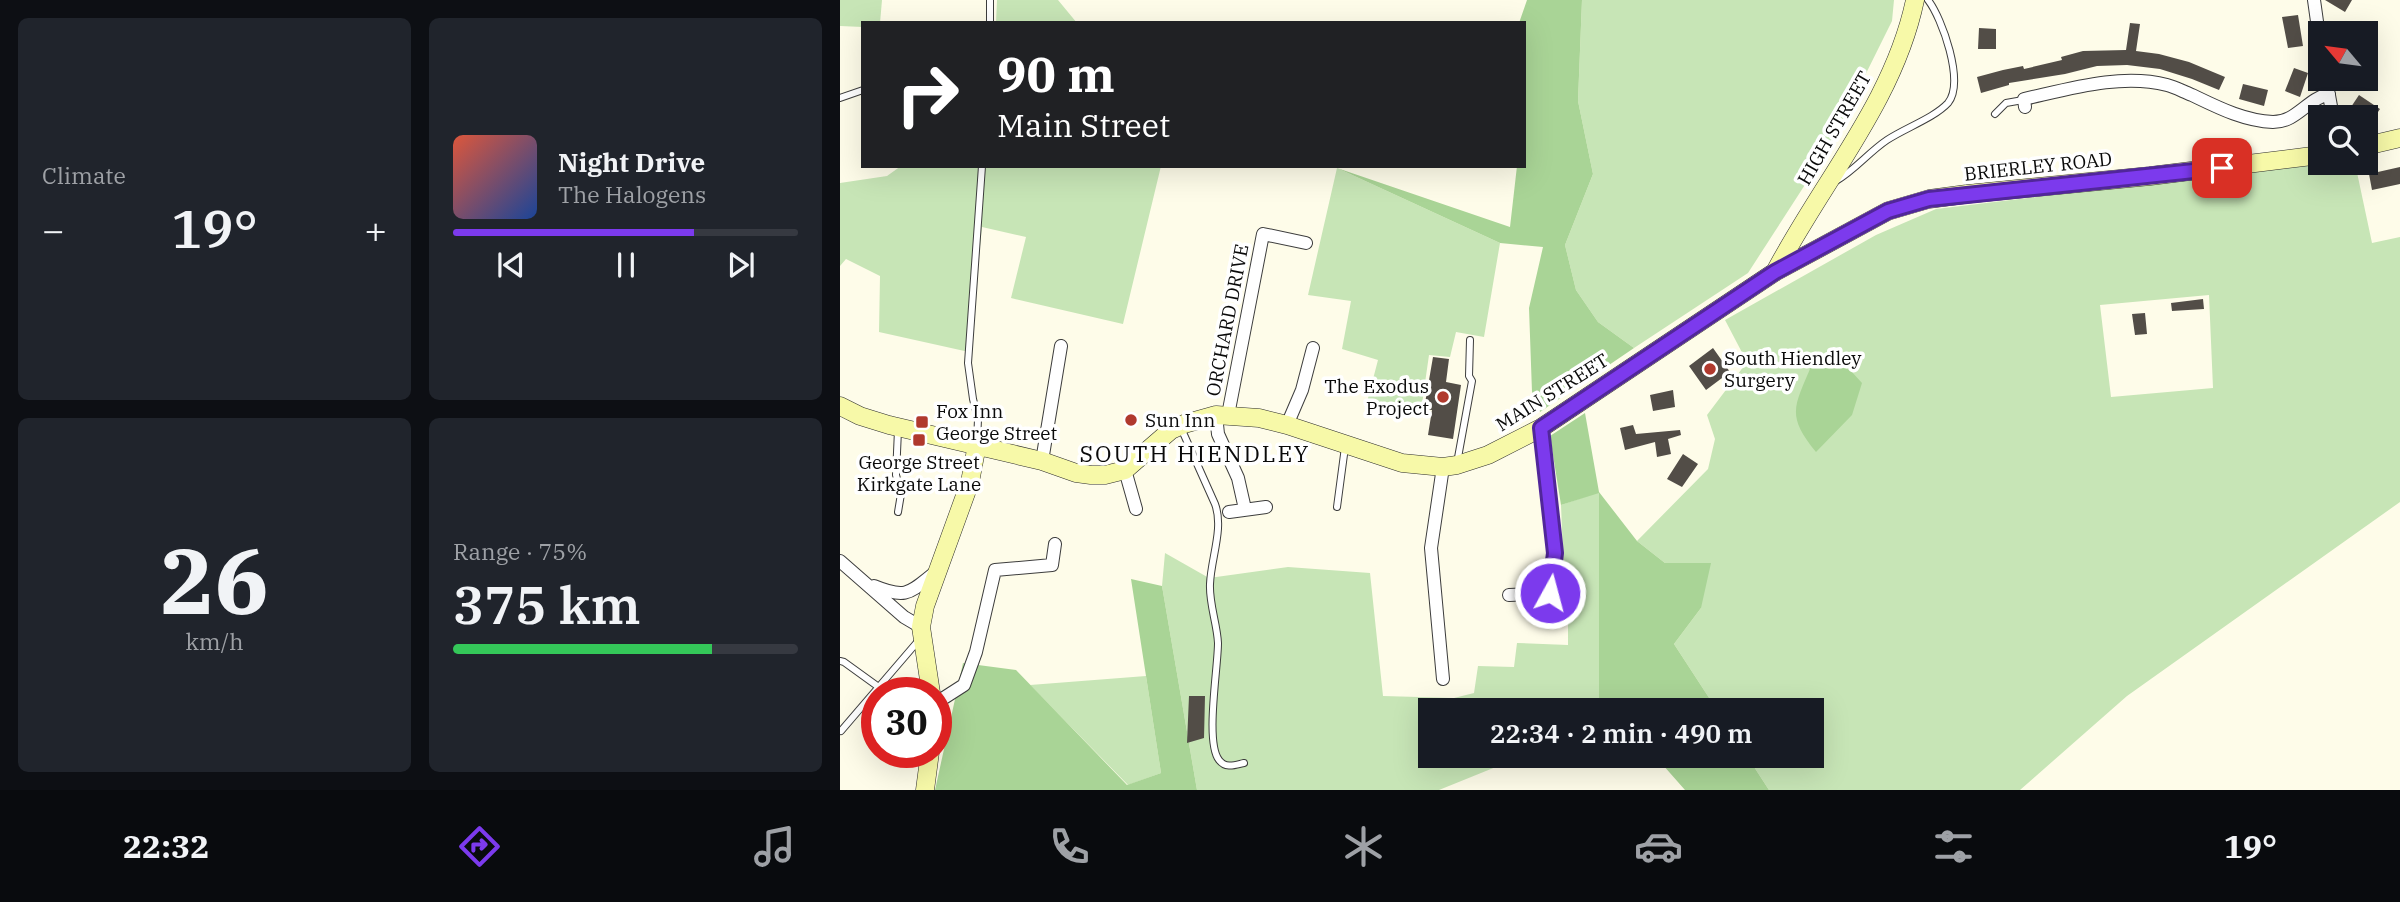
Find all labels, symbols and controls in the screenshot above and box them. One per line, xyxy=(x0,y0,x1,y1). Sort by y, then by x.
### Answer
north arrow xyxy=(2308,21,2378,91)
map controls xyxy=(2308,21,2378,175)
text: 90 m xyxy=(997,42,1115,105)
icon: right xyxy=(882,49,973,140)
street label: HIGH STREET xyxy=(1792,67,1876,189)
text: Main Street xyxy=(997,104,1170,146)
button: search xyxy=(2308,105,2378,175)
pin xyxy=(2192,138,2252,198)
text: Night Drive xyxy=(558,145,705,179)
street label: BRIERLEY ROAD xyxy=(1963,146,2113,186)
icon: arrive xyxy=(2203,149,2241,187)
text: Climate xyxy=(42,160,126,190)
text: The Halogens xyxy=(558,179,706,209)
text: 19° xyxy=(171,195,258,262)
text: − xyxy=(42,205,65,254)
text: + xyxy=(364,205,387,254)
street label: ORCHARD DRIVE xyxy=(1200,242,1254,398)
icon: previous xyxy=(492,246,530,284)
icon: pause xyxy=(607,246,645,284)
icon: next xyxy=(722,246,760,284)
place label: South Hiendley Surgery xyxy=(1724,346,1862,392)
street label: MAIN STREET xyxy=(1491,348,1613,436)
marker: South Hiendley Surgery xyxy=(1702,361,1718,377)
place label: The Exodus Project xyxy=(1324,374,1429,420)
marker: The Exodus Project xyxy=(1435,389,1451,405)
place label: Fox Inn George Street xyxy=(936,399,1057,445)
place label: Sun Inn xyxy=(1145,408,1215,432)
marker: Sun Inn xyxy=(1123,412,1139,428)
marker: Fox Inn George Street xyxy=(914,414,930,430)
marker: George Street Kirkgate Lane xyxy=(911,432,927,448)
district label: SOUTH HIENDLEY xyxy=(1080,438,1310,468)
place label: George Street Kirkgate Lane xyxy=(857,450,981,496)
text: 26 xyxy=(160,521,269,639)
text: Range · 75% xyxy=(453,536,587,566)
position arrow xyxy=(1513,556,1587,630)
text: 375 km xyxy=(453,571,641,638)
text: km/h xyxy=(185,626,244,656)
speed limit sign: 30 xyxy=(861,677,952,768)
text: 22:34 · 2 min · 490 m xyxy=(1490,716,1752,750)
icon: directions xyxy=(455,822,504,871)
icon: music xyxy=(750,822,799,871)
icon: phone xyxy=(1045,822,1094,871)
icon: climate xyxy=(1339,822,1388,871)
icon: car xyxy=(1634,822,1683,871)
icon: filters xyxy=(1929,822,1978,871)
text: 22:32 xyxy=(123,825,209,867)
text: 19° xyxy=(2224,825,2277,867)

